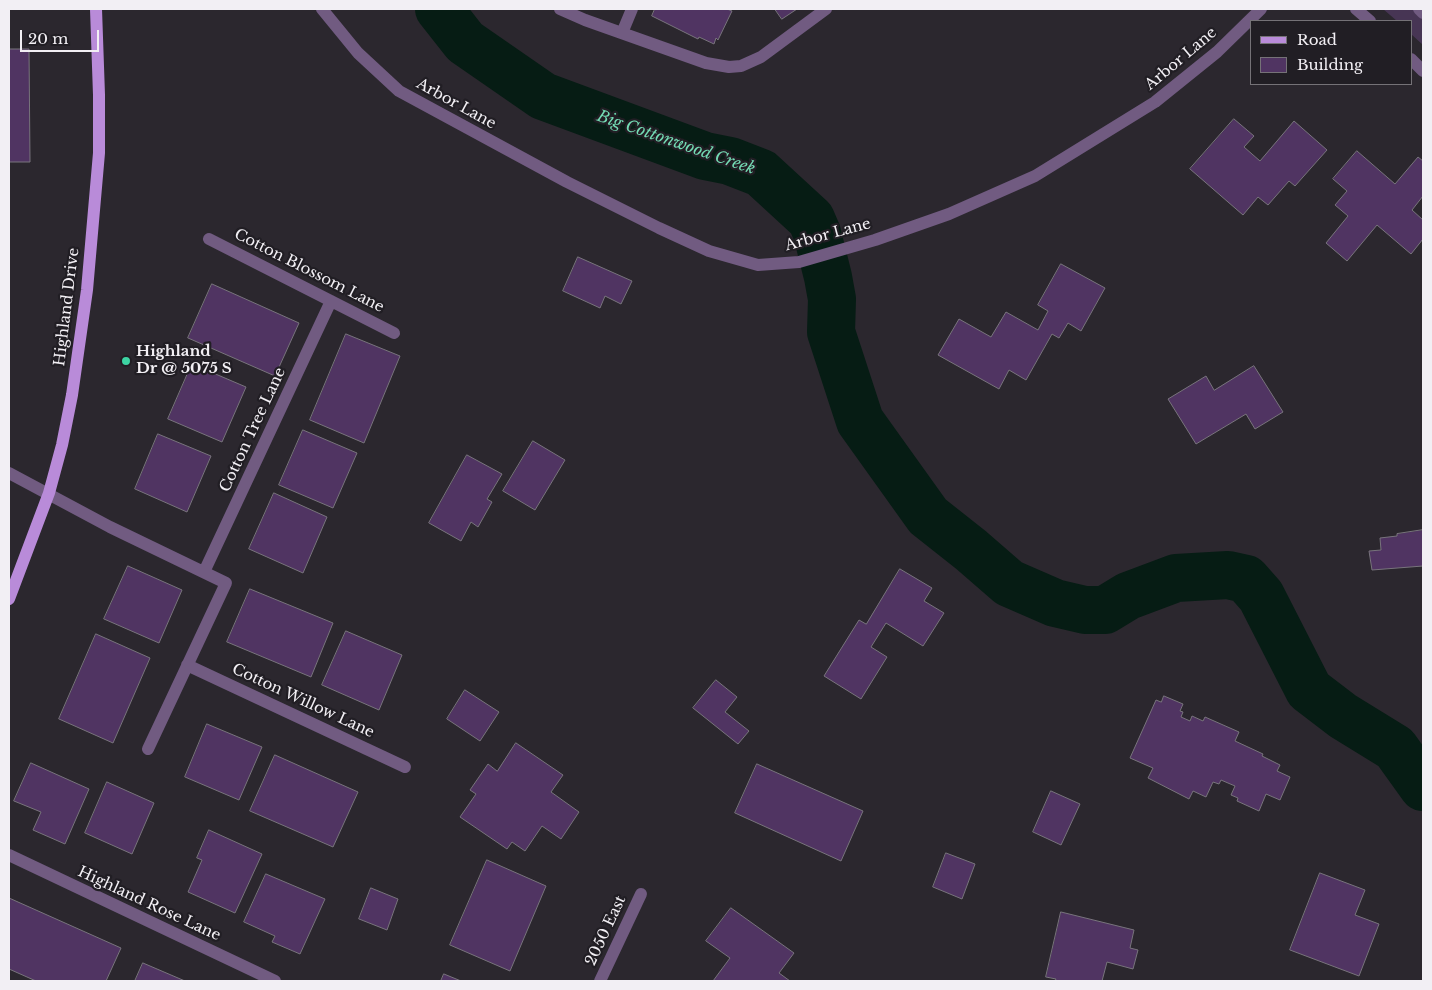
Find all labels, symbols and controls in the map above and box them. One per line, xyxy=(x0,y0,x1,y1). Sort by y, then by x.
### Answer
scale bar xyxy=(22,20,101,52)
legend xyxy=(1250,20,1412,85)
street label: Arbor Lane xyxy=(1142,24,1220,94)
text: 20 m xyxy=(28,29,68,48)
text: Road xyxy=(1297,30,1337,49)
text: Building xyxy=(1297,55,1363,74)
street label: Arbor Lane xyxy=(413,75,499,133)
water label: Big Cottonwood Creek xyxy=(594,107,758,179)
street label: Arbor Lane xyxy=(783,215,873,255)
street label: Cotton Blossom Lane xyxy=(231,225,387,317)
street label: Highland Drive xyxy=(51,247,83,367)
place label: Highland Dr @ 5075 S xyxy=(136,343,232,378)
marker: Highland Dr @ 5075 S xyxy=(120,355,132,367)
street label: Cotton Tree Lane xyxy=(216,365,290,495)
street label: Cotton Willow Lane xyxy=(229,660,377,742)
street label: Highland Rose Lane xyxy=(75,863,223,945)
street label: 2050 East xyxy=(582,893,630,969)

